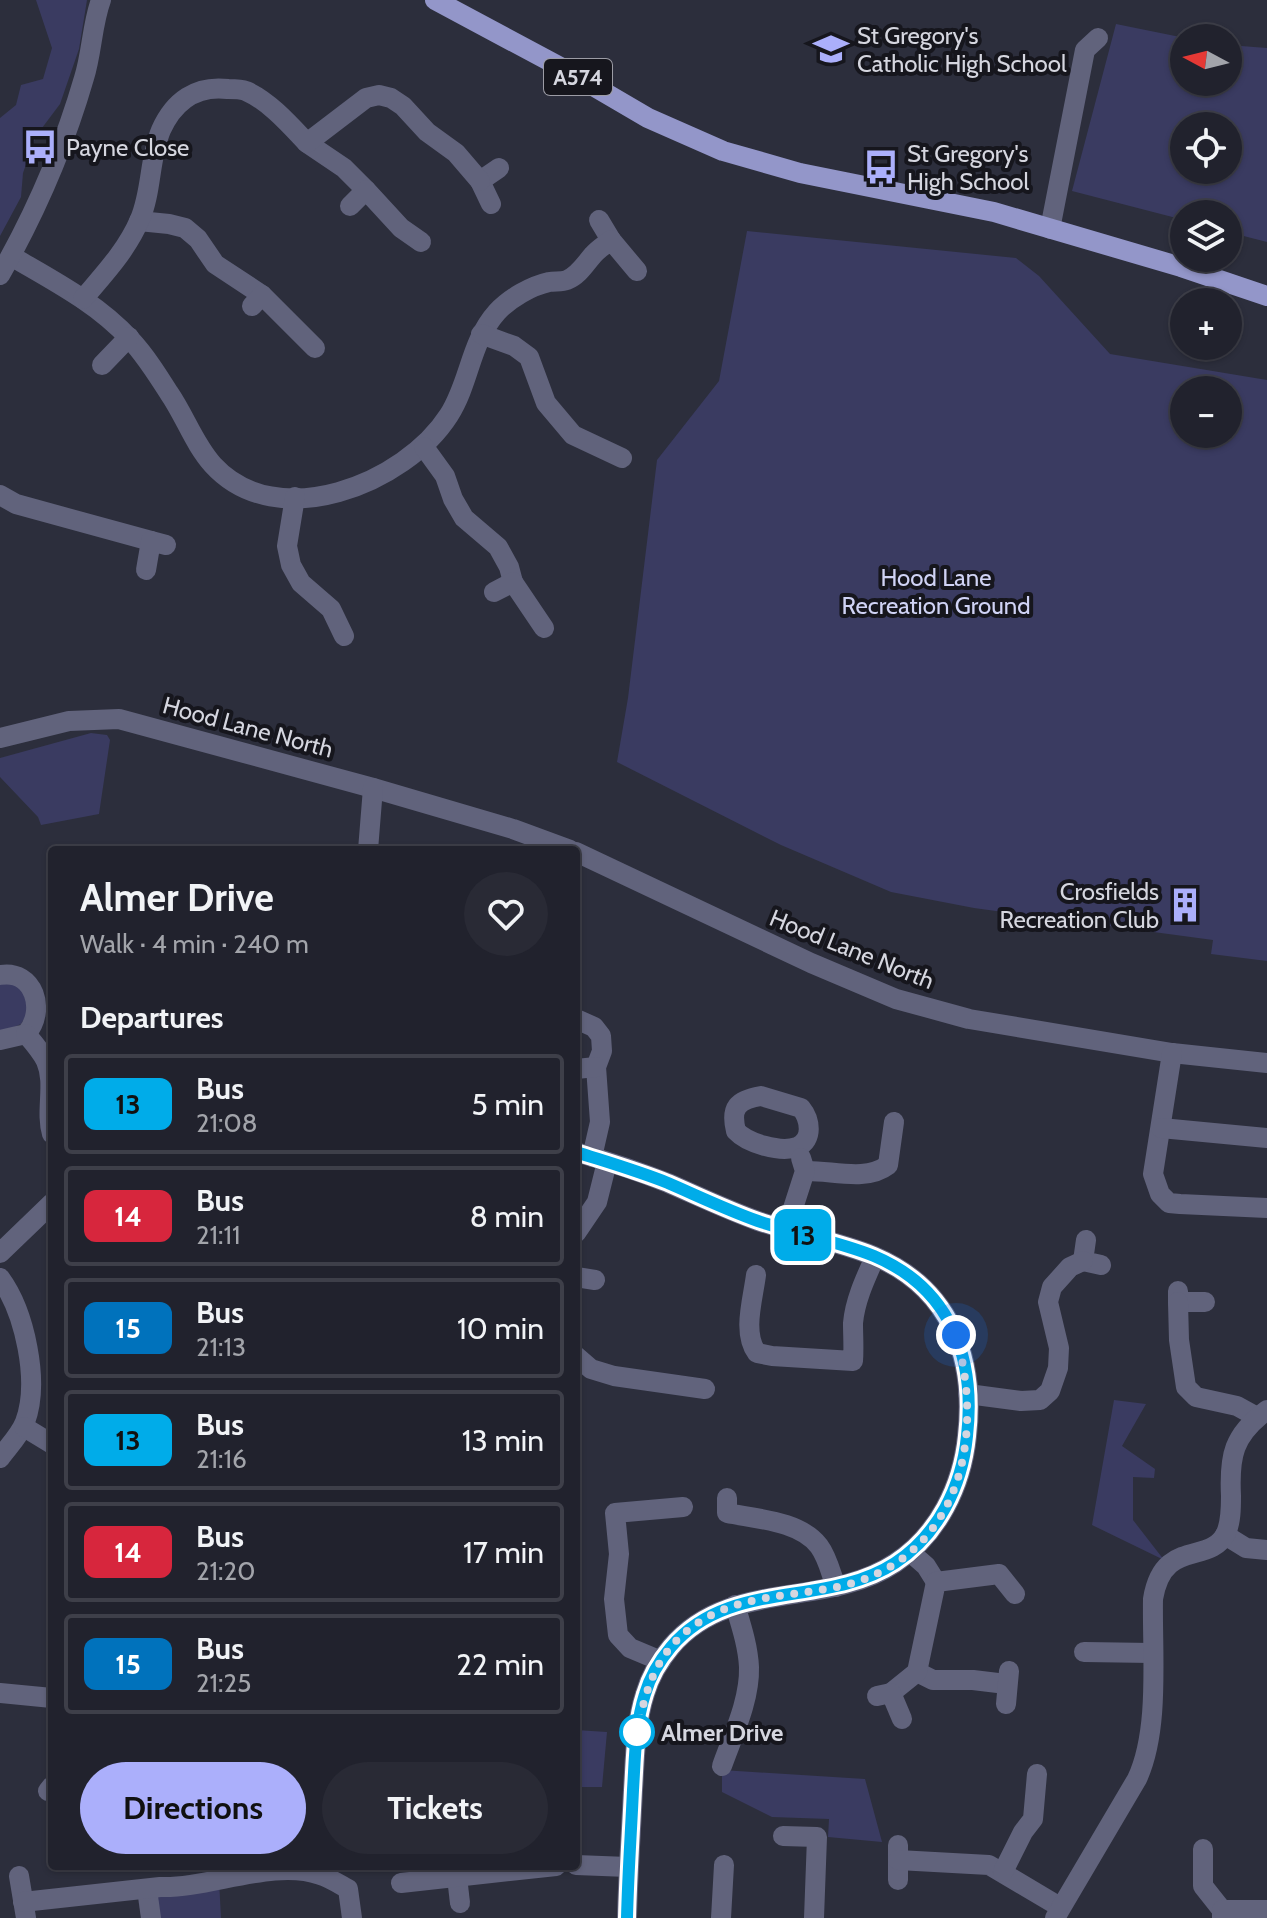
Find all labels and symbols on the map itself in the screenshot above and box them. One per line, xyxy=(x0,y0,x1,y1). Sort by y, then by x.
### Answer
place label: St Gregory's Catholic High School xyxy=(857,21,1067,78)
north arrow xyxy=(1170,24,1242,96)
school or university icon: St Gregory's Catholic High School xyxy=(812,30,850,68)
road number: A574 xyxy=(544,59,612,95)
bus stop icon: Payne Close xyxy=(21,128,59,166)
place label: Payne Close xyxy=(66,133,189,162)
place label: St Gregory's High School xyxy=(907,139,1029,196)
bus stop icon: St Gregory's High School xyxy=(862,148,900,186)
park label: Hood Lane Recreation Ground xyxy=(841,563,1031,620)
street label: Hood Lane North xyxy=(160,690,336,764)
place label: Crosfields Recreation Club xyxy=(999,877,1159,934)
building icon: Crosfields Recreation Club xyxy=(1166,886,1204,924)
street label: Hood Lane North xyxy=(766,903,938,995)
line badge: 13 xyxy=(767,1209,839,1261)
your location xyxy=(936,1315,976,1355)
marker: Almer Drive xyxy=(620,1715,654,1749)
place label: Almer Drive xyxy=(661,1718,783,1747)

